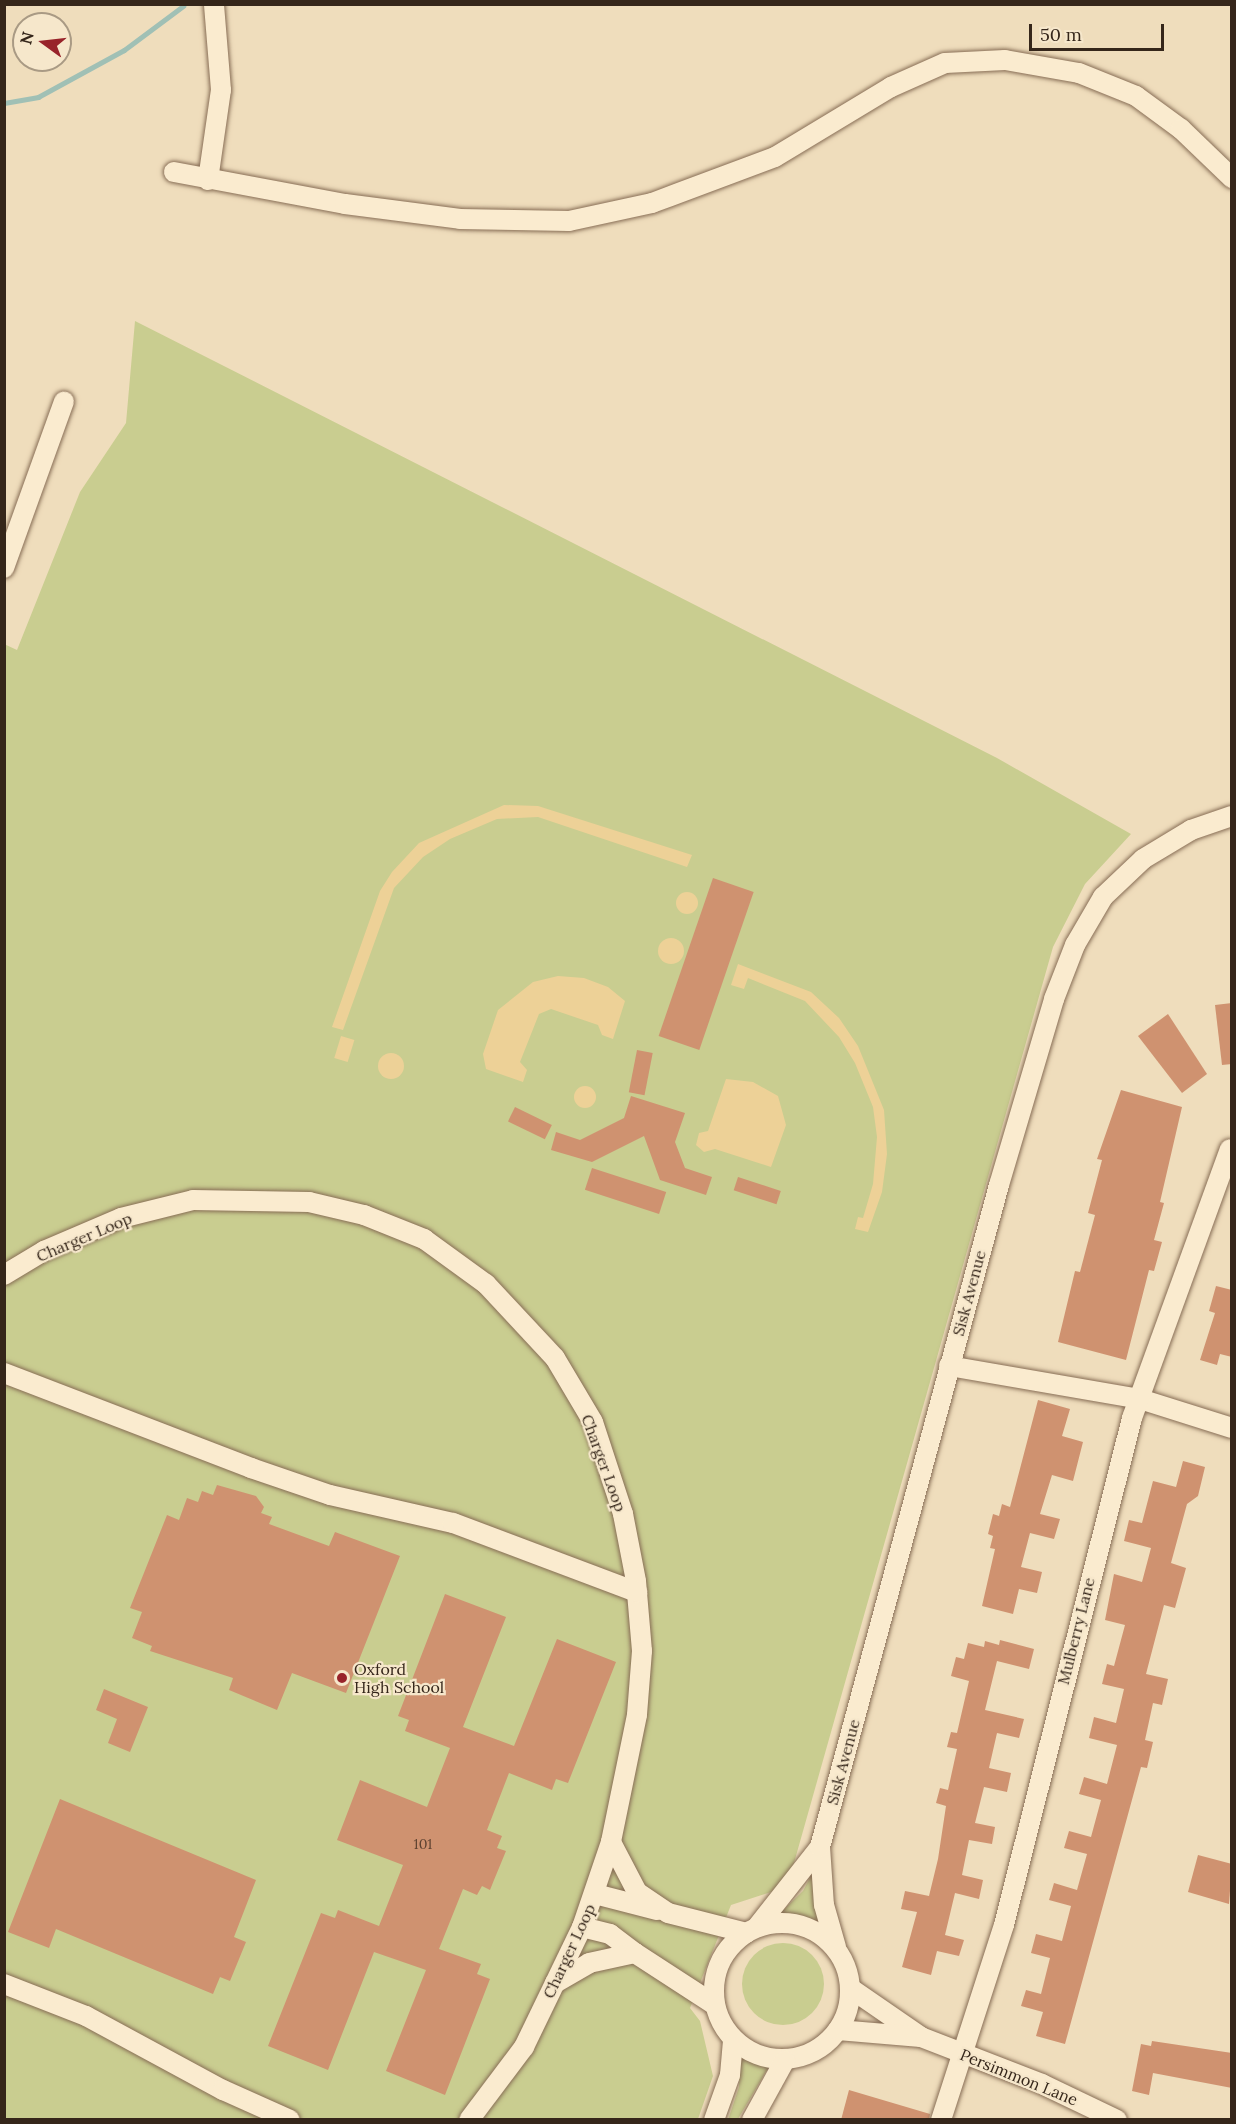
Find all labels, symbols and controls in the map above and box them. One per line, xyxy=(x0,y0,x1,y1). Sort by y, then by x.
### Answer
north arrow xyxy=(12,12,72,72)
scale bar xyxy=(1032,12,1167,50)
text: 50 m xyxy=(1040,23,1082,46)
text: N xyxy=(15,29,38,46)
street label: Charger Loop xyxy=(33,1208,135,1266)
street label: Sisk Avenue xyxy=(948,1248,990,1338)
street label: Charger Loop xyxy=(578,1412,630,1514)
street label: Mulberry Lane xyxy=(1053,1576,1099,1686)
place label: Oxford High School xyxy=(354,1659,444,1697)
marker: Oxford High School xyxy=(335,1671,349,1685)
street label: Sisk Avenue xyxy=(822,1717,864,1807)
house number: 101 xyxy=(414,1836,432,1852)
street label: Charger Loop xyxy=(539,1901,599,2001)
street label: Persimmon Lane xyxy=(957,2045,1081,2109)

